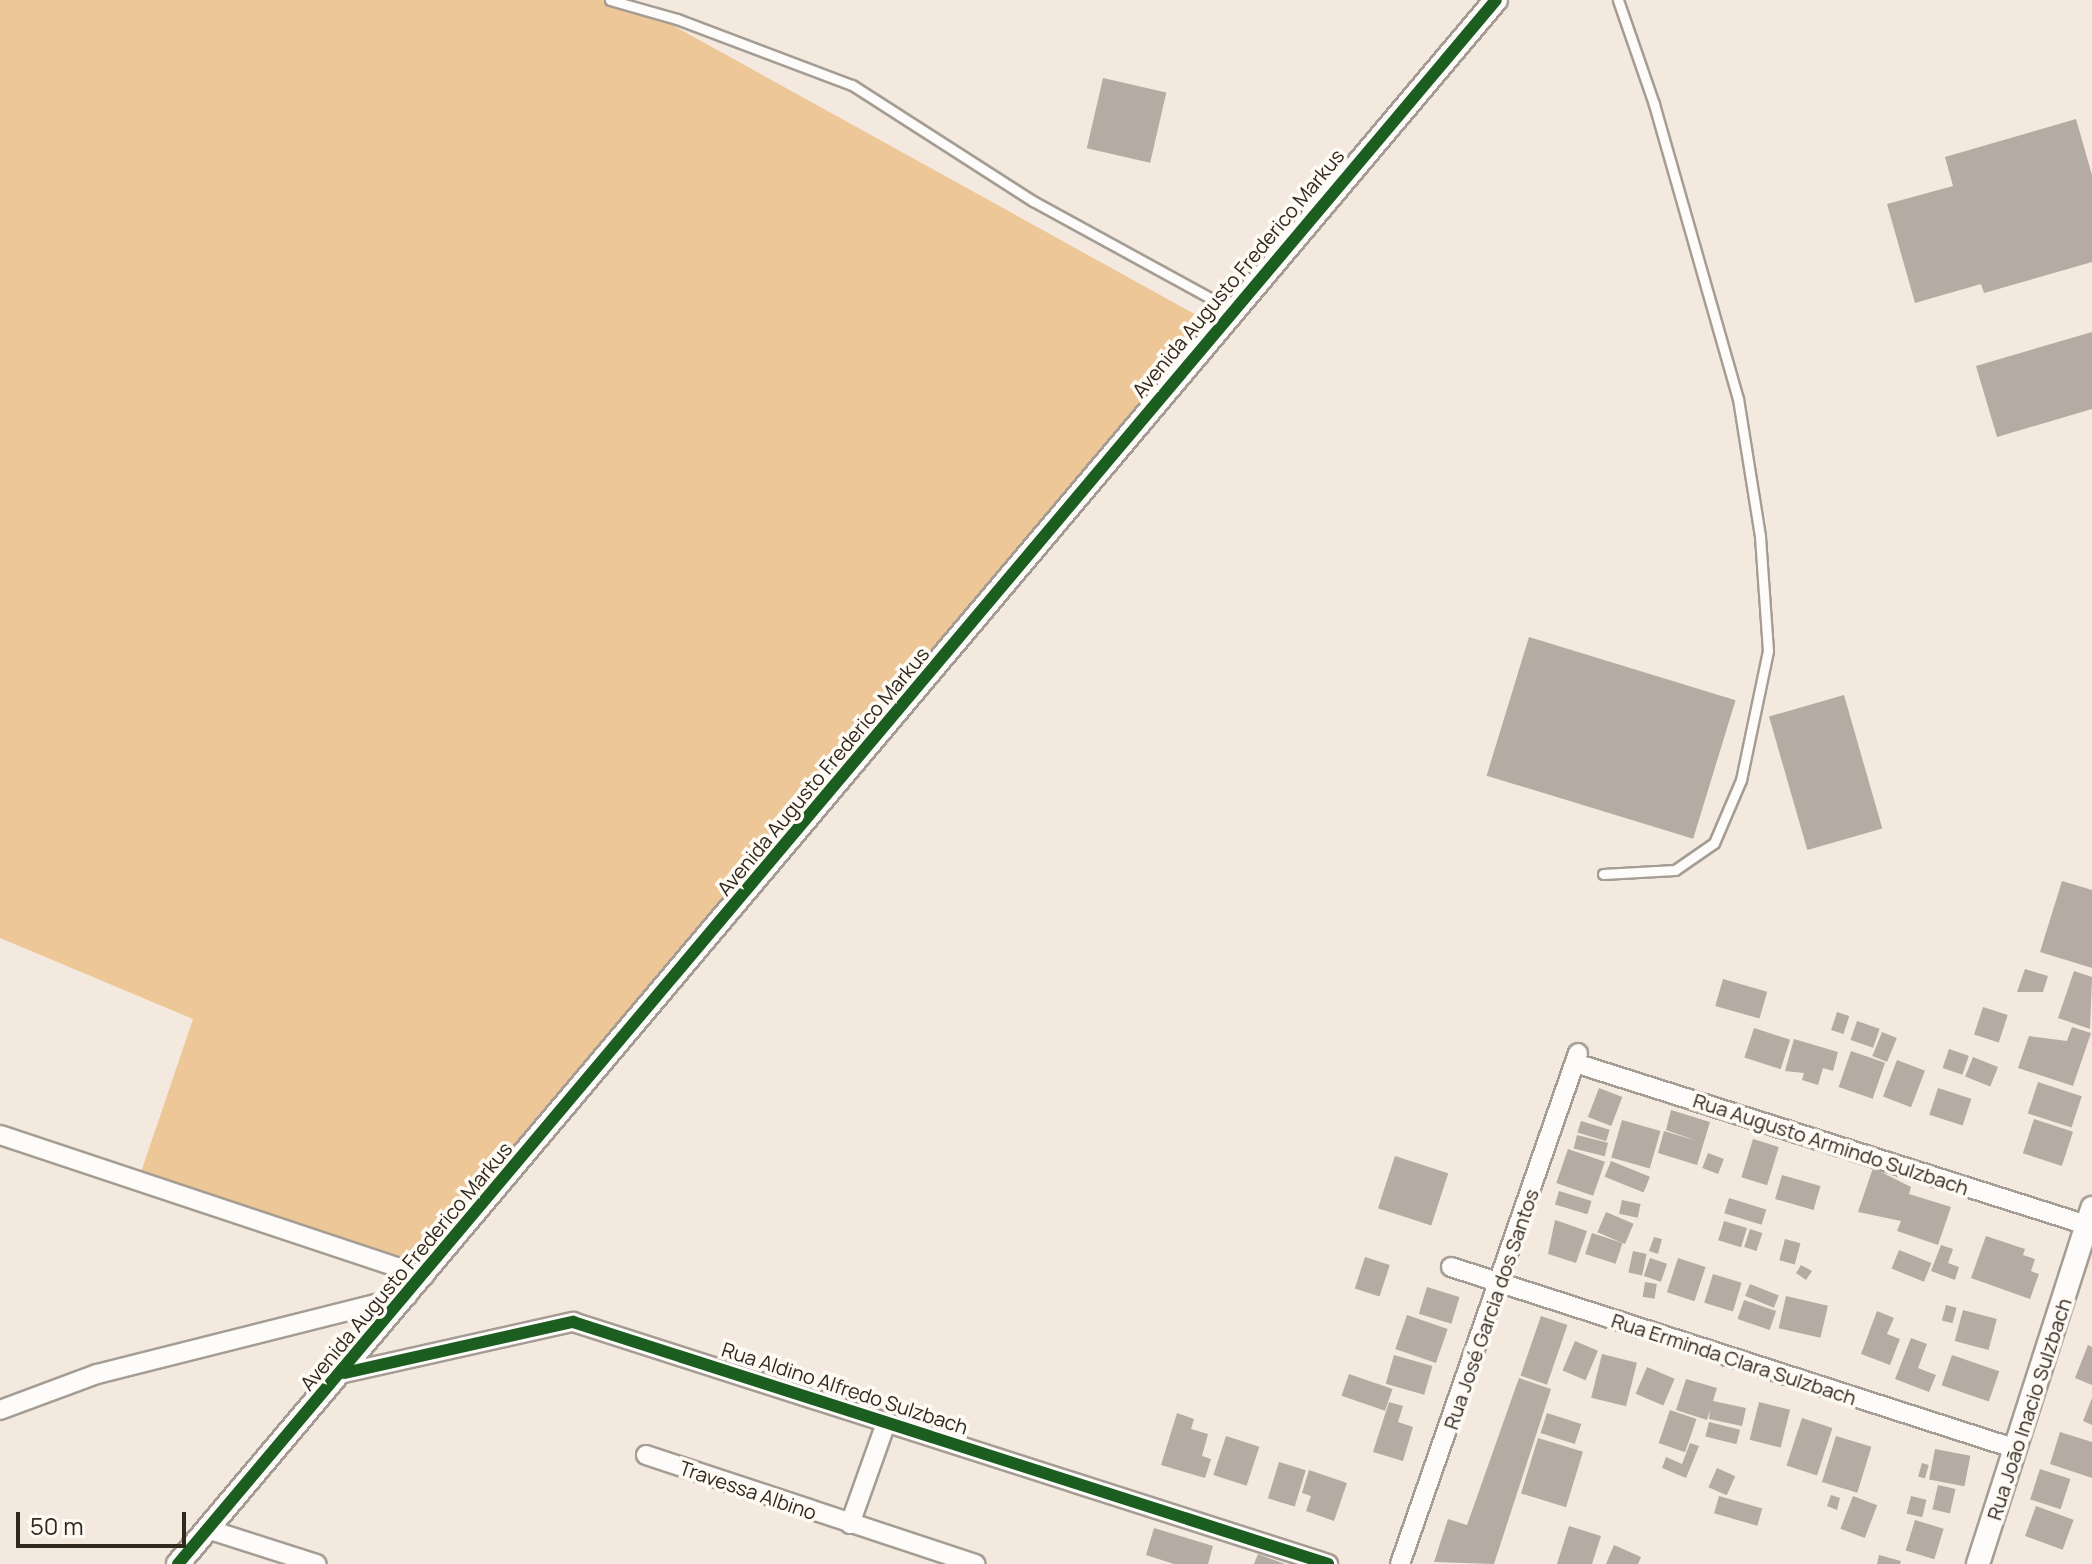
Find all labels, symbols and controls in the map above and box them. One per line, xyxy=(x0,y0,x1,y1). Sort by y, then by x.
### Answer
street label: Avenida Augusto Frederico Markus xyxy=(1127,144,1349,402)
street label: Avenida Augusto Frederico Markus xyxy=(712,642,934,900)
street label: Rua Augusto Armindo Sulzbach xyxy=(1690,1088,1972,1200)
street label: Avenida Augusto Frederico Markus xyxy=(295,1137,517,1395)
street label: Rua José Garcia dos Santos xyxy=(1439,1186,1543,1432)
street label: Rua João Inacio Sulzbach xyxy=(1982,1295,2076,1523)
street label: Rua Erminda Clara Sulzbach xyxy=(1609,1308,1859,1410)
street label: Rua Aldino Alfredo Sulzbach xyxy=(719,1337,971,1439)
street label: Travessa Albino xyxy=(676,1455,820,1525)
scale bar xyxy=(20,1496,190,1546)
text: 50 m xyxy=(30,1509,84,1542)

